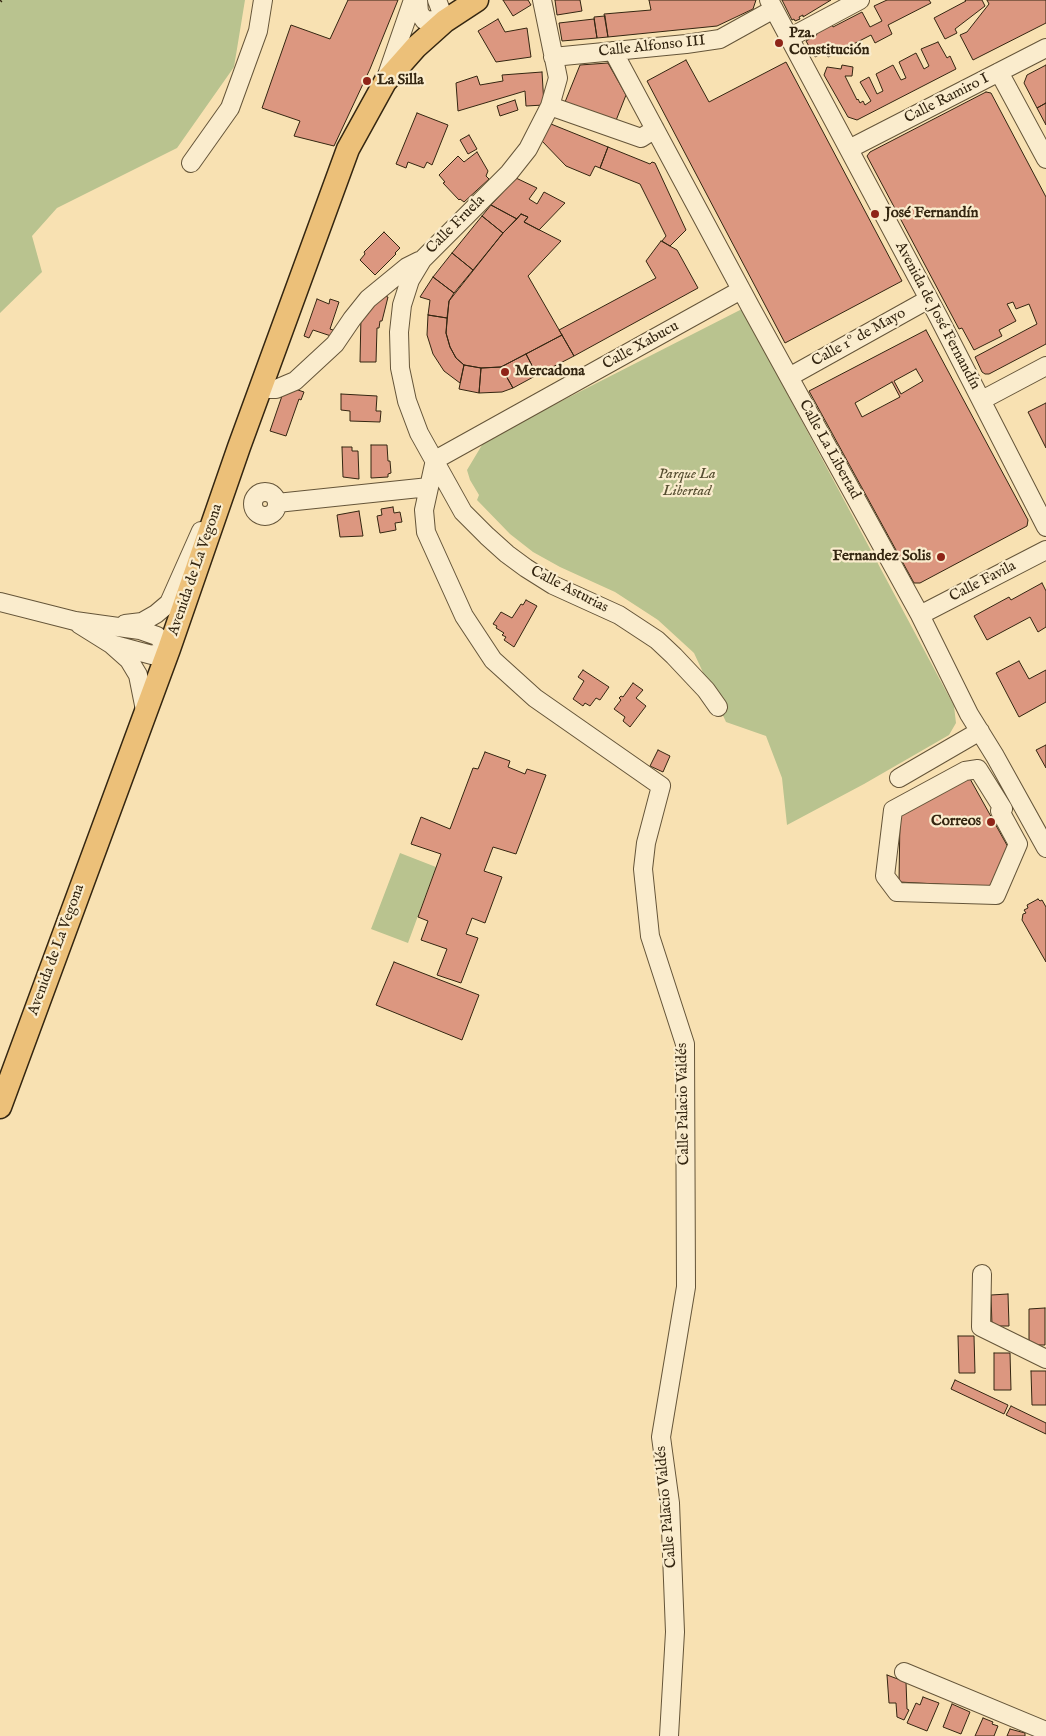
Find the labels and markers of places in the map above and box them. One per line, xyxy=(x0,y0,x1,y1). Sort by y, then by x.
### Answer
place label: Pza. Constitución xyxy=(789,25,869,60)
marker: Pza. Constitución xyxy=(773,37,785,49)
place label: La Silla xyxy=(377,72,424,90)
marker: La Silla xyxy=(361,75,373,87)
place label: José Fernandín xyxy=(885,205,979,223)
marker: José Fernandín xyxy=(869,208,881,220)
place label: Mercadona xyxy=(515,363,585,381)
marker: Mercadona xyxy=(499,366,511,378)
place label: Fernandez Solis xyxy=(833,548,931,566)
marker: Fernandez Solis xyxy=(935,551,947,563)
place label: Correos xyxy=(931,813,981,831)
marker: Correos xyxy=(985,816,997,828)

